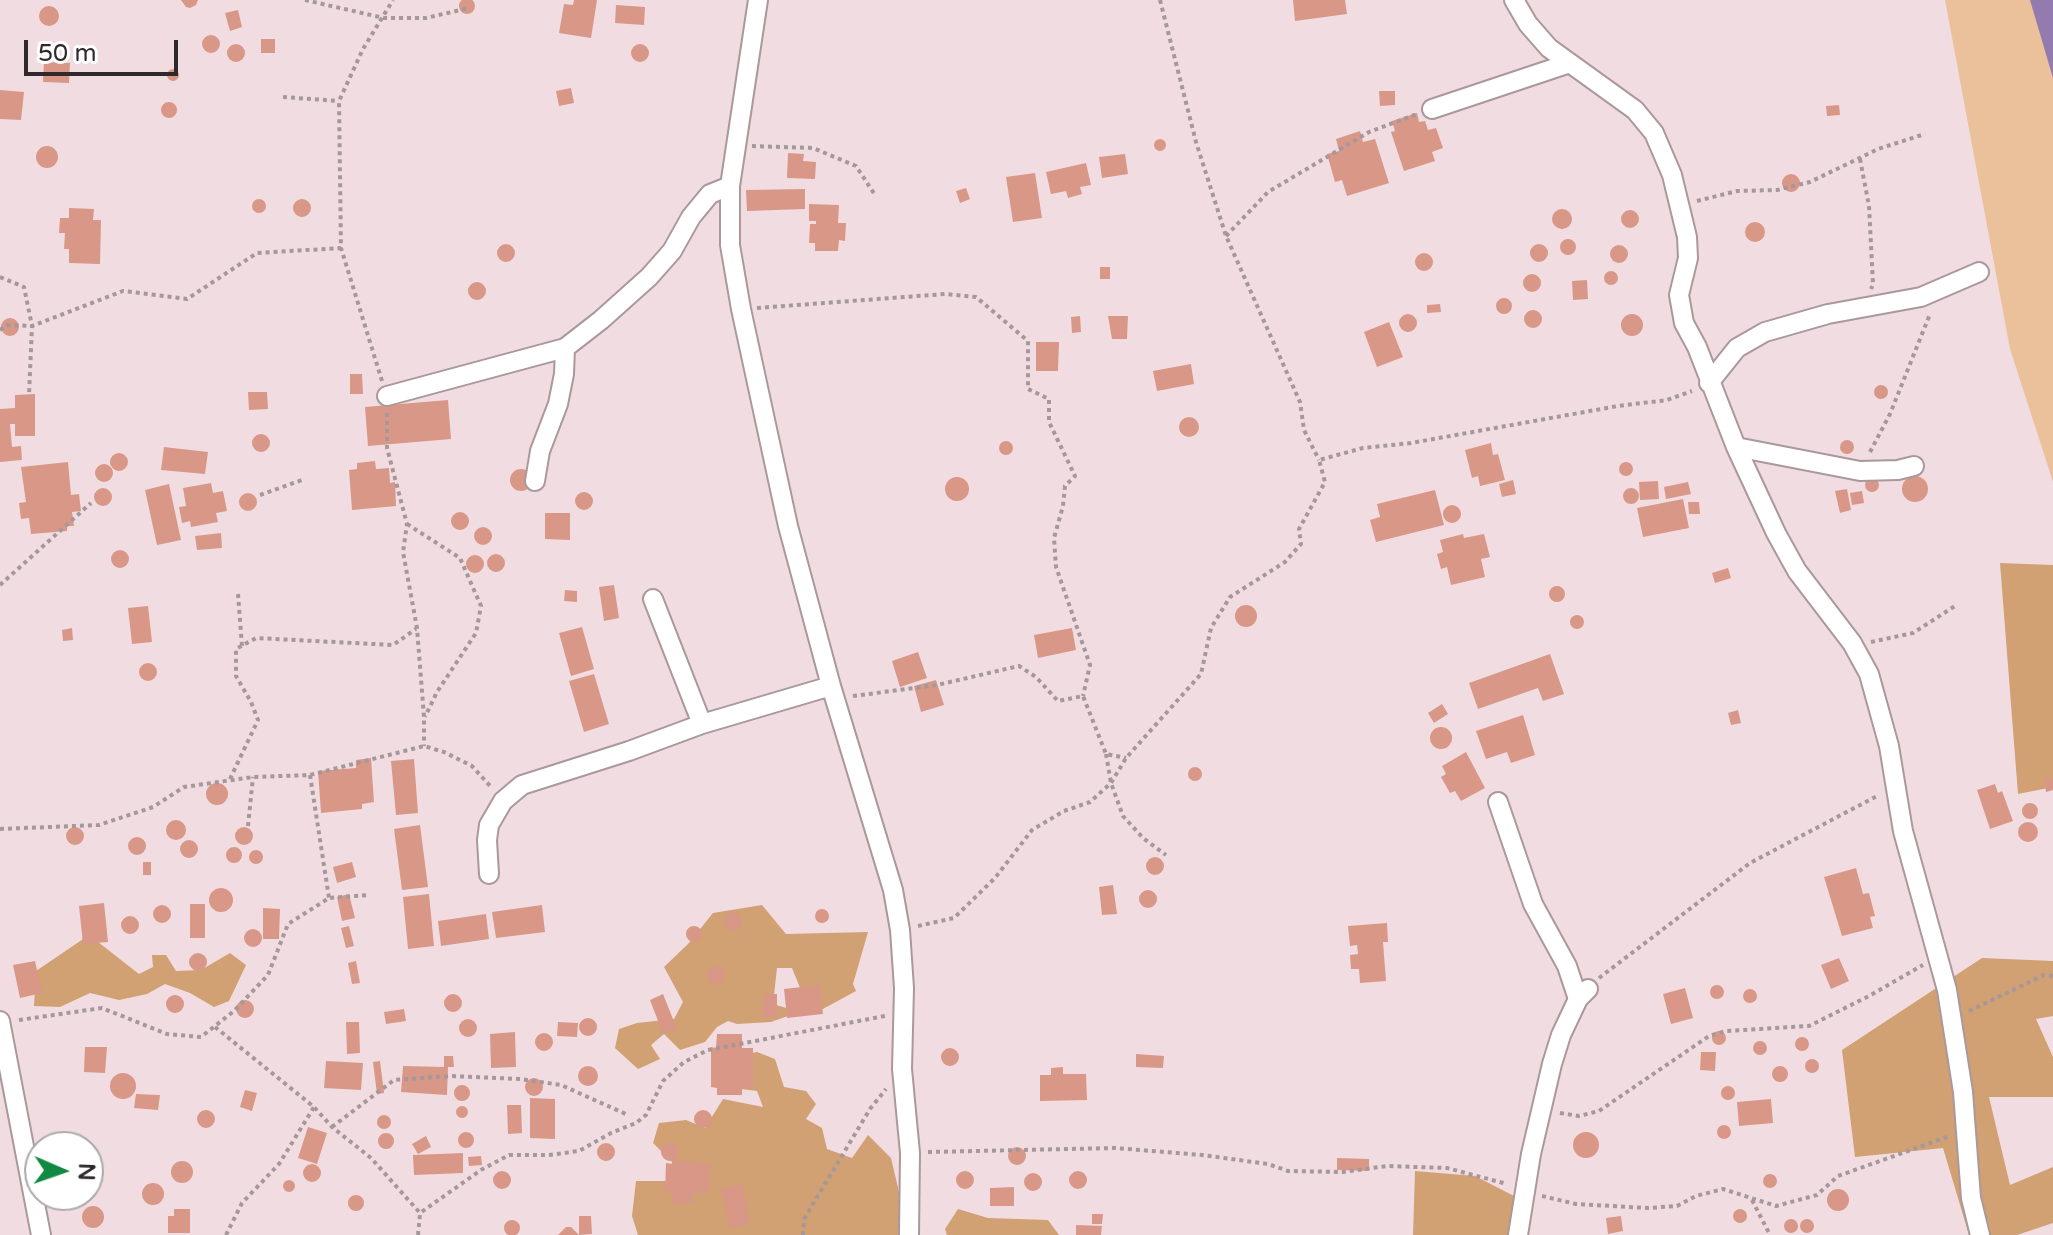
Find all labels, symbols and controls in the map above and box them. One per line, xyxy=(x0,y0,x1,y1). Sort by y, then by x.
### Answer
scale bar xyxy=(28,24,182,74)
text: 50 m xyxy=(38,39,96,68)
north arrow xyxy=(24,1131,104,1211)
text: N xyxy=(73,1162,99,1181)

